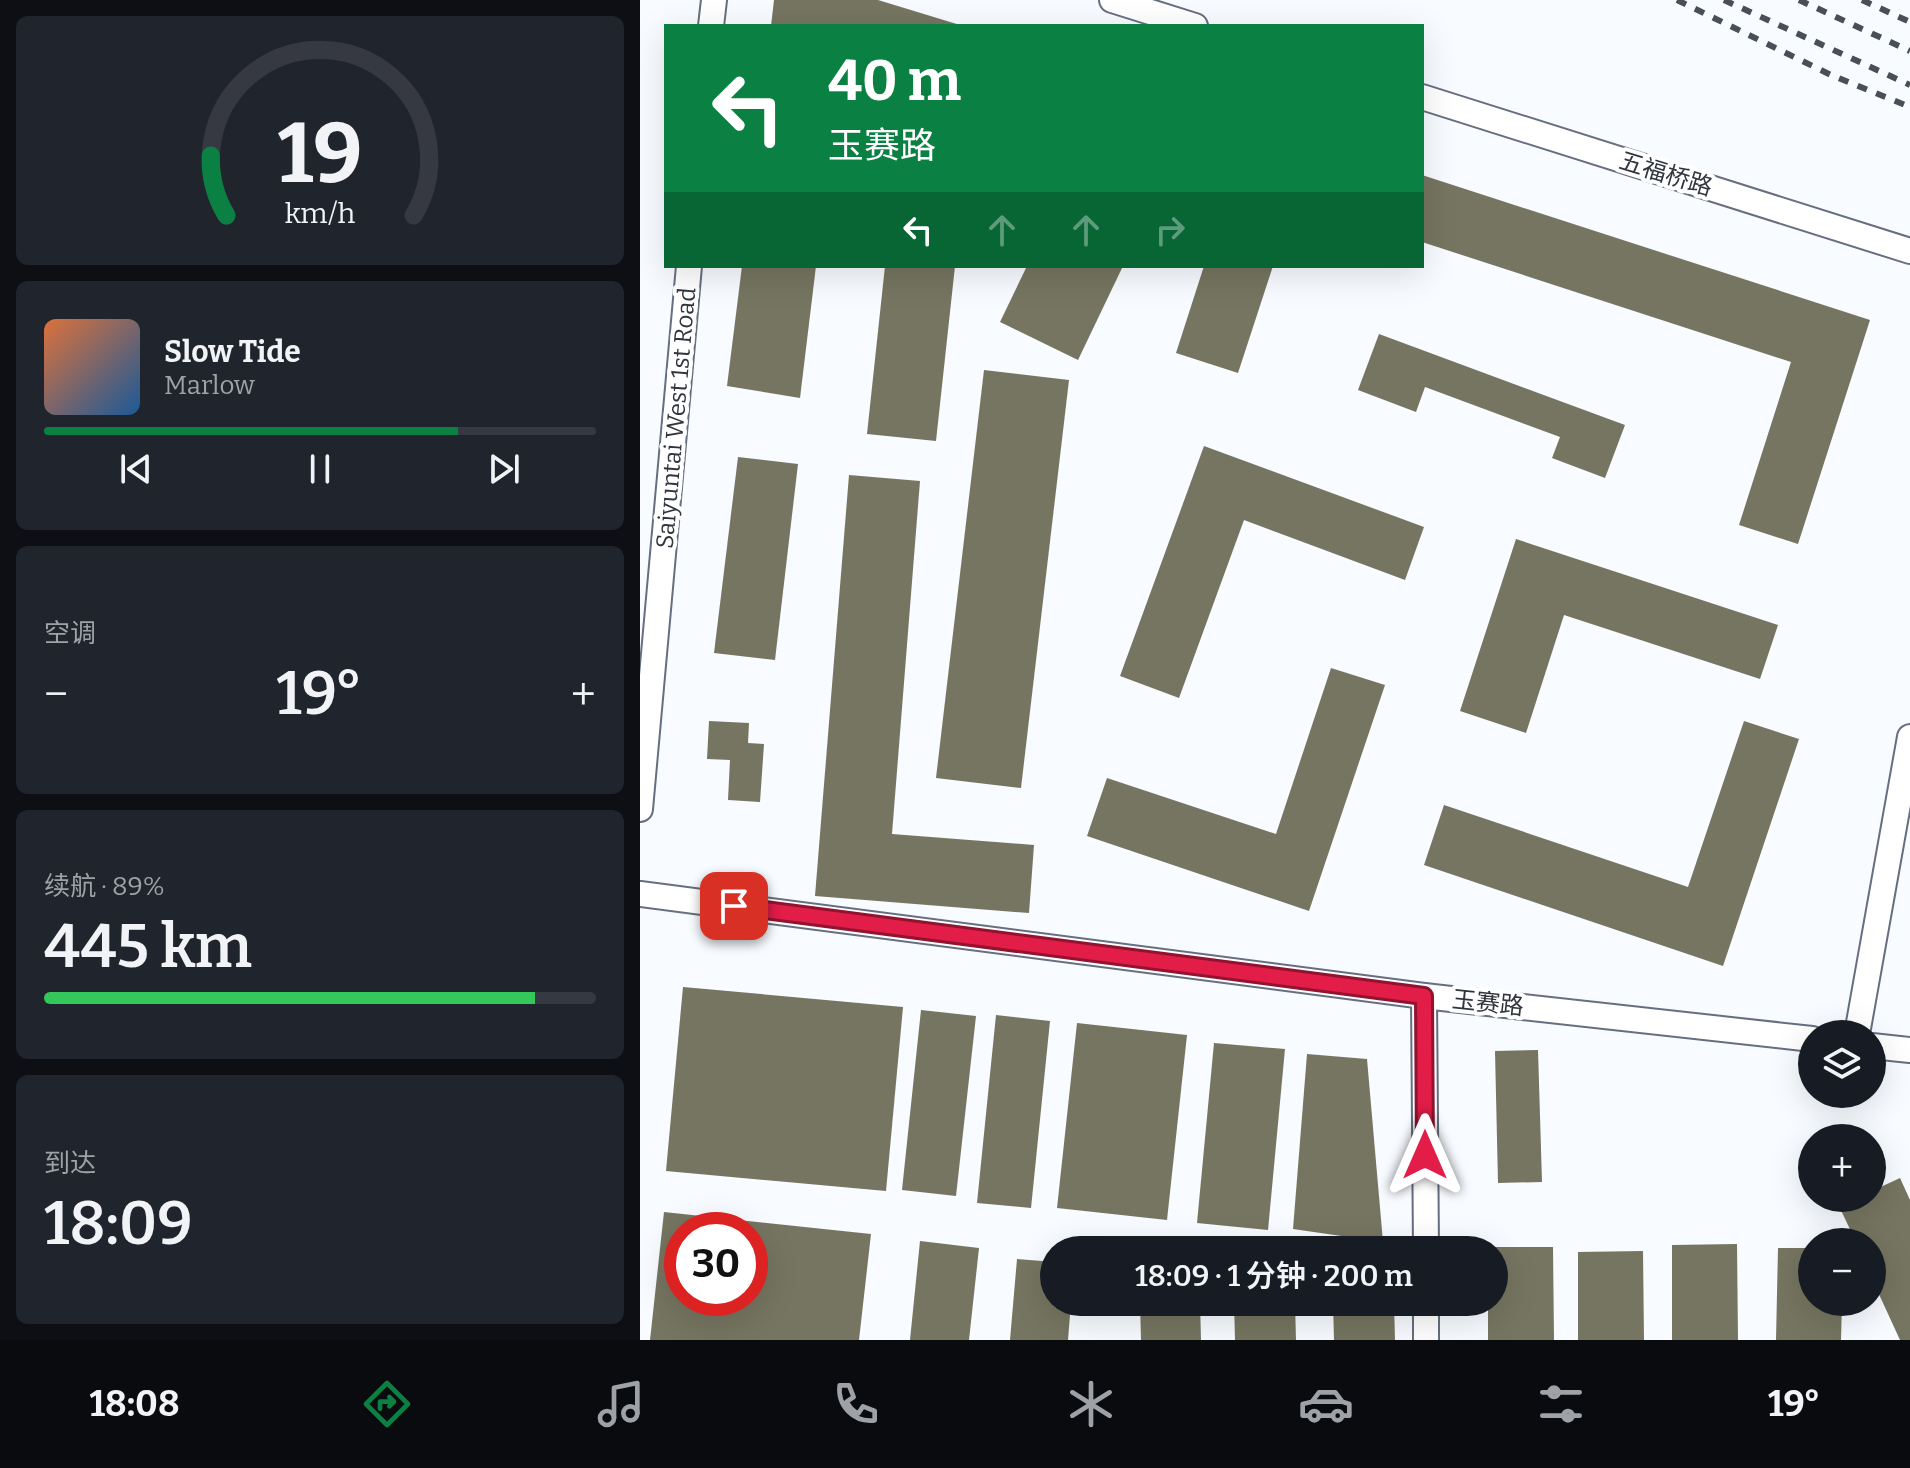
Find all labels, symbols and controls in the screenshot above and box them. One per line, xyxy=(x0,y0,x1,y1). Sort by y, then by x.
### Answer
text: 40 m xyxy=(828,48,961,115)
icon: left xyxy=(696,56,800,160)
text: 19 xyxy=(277,104,363,204)
text: 玉赛路 xyxy=(828,124,936,168)
street label: 五福桥路 xyxy=(1616,147,1716,201)
text: km/h xyxy=(285,197,356,232)
icon: left xyxy=(896,208,940,252)
icon: ahead xyxy=(980,208,1024,252)
icon: ahead xyxy=(1064,208,1108,252)
icon: right xyxy=(1148,208,1192,252)
street label: Saiyuntai West 1st Road xyxy=(651,286,701,550)
text: Slow Tide xyxy=(164,334,301,370)
text: Marlow xyxy=(164,370,255,401)
icon: previous xyxy=(114,447,158,491)
icon: pause xyxy=(298,447,342,491)
icon: next xyxy=(482,447,526,491)
text: 空调 xyxy=(44,618,96,649)
text: 19° xyxy=(276,658,363,730)
text: − xyxy=(44,668,68,721)
text: + xyxy=(571,668,596,721)
text: 续航 · 89% xyxy=(44,871,165,902)
pin xyxy=(700,872,768,940)
icon: arrive xyxy=(712,884,756,928)
text: 445 km xyxy=(44,911,252,983)
street label: 玉赛路 xyxy=(1451,985,1525,1021)
map controls xyxy=(1798,1020,1886,1316)
button: layers xyxy=(1798,1020,1886,1108)
position arrow xyxy=(1383,1113,1467,1197)
button: + xyxy=(1798,1124,1886,1212)
text: 到达 xyxy=(44,1148,96,1179)
text: 18:09 xyxy=(44,1188,193,1260)
speed limit sign: 30 xyxy=(664,1212,768,1316)
button: − xyxy=(1798,1228,1886,1316)
text: 18:09 · 1 分钟 · 200 m xyxy=(1135,1258,1413,1294)
icon: directions xyxy=(359,1376,415,1432)
icon: music xyxy=(593,1376,649,1432)
icon: phone xyxy=(828,1376,884,1432)
icon: climate xyxy=(1063,1376,1119,1432)
icon: car xyxy=(1298,1376,1354,1432)
icon: filters xyxy=(1533,1376,1589,1432)
text: 18:08 xyxy=(89,1382,180,1426)
text: 19° xyxy=(1768,1382,1820,1426)

